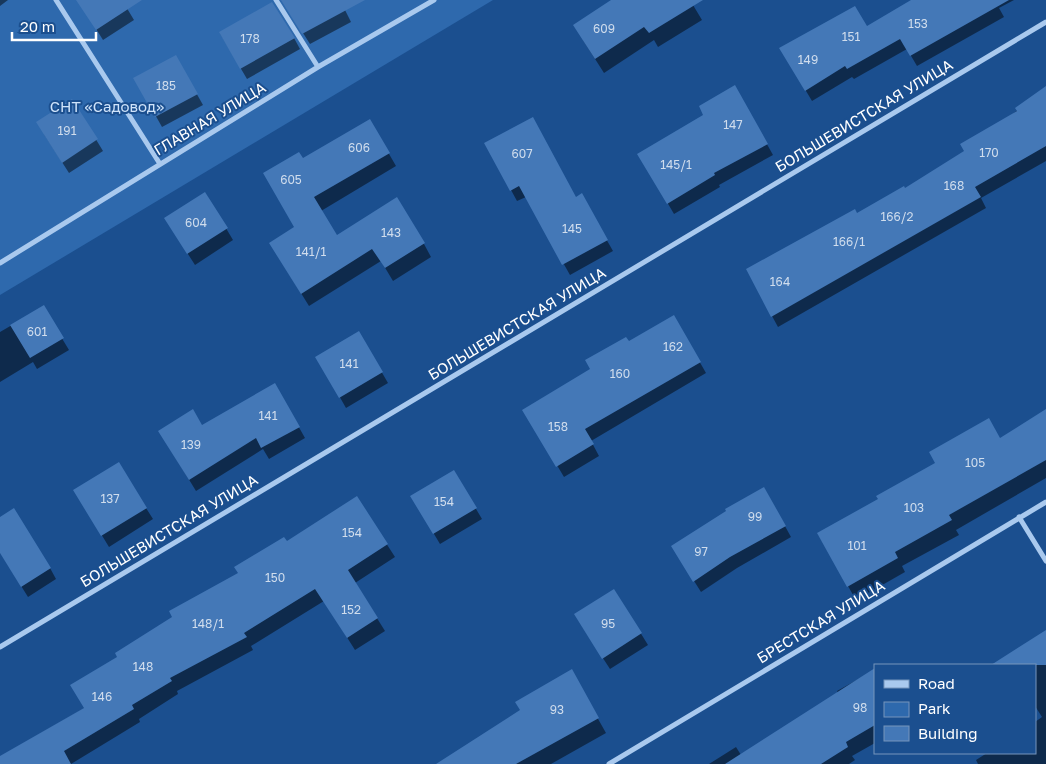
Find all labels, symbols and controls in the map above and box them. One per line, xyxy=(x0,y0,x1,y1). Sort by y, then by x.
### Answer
scale bar xyxy=(12,10,96,42)
house number: 153 xyxy=(908,16,928,31)
text: 20 m xyxy=(20,17,55,35)
house number: 609 xyxy=(593,21,615,36)
house number: 151 xyxy=(842,29,860,44)
house number: 178 xyxy=(240,31,260,46)
house number: 149 xyxy=(798,52,818,67)
street label: БОЛЬШЕВИСТСКАЯ УЛИЦА xyxy=(771,55,956,175)
street label: ГЛАВНАЯ УЛИЦА xyxy=(150,78,269,159)
house number: 185 xyxy=(156,78,176,93)
park label: СНТ «Садовод» xyxy=(50,97,164,115)
house number: 147 xyxy=(723,117,743,132)
house number: 191 xyxy=(58,123,77,138)
house number: 606 xyxy=(348,140,370,155)
house number: 170 xyxy=(979,145,999,160)
house number: 607 xyxy=(511,146,533,161)
house number: 145/1 xyxy=(660,157,692,172)
house number: 605 xyxy=(280,172,302,187)
house number: 168 xyxy=(944,178,964,193)
house number: 166/2 xyxy=(880,209,914,224)
house number: 604 xyxy=(185,215,207,230)
house number: 145 xyxy=(562,221,582,236)
house number: 143 xyxy=(381,225,401,240)
house number: 166/1 xyxy=(833,234,865,249)
house number: 141/1 xyxy=(296,244,326,259)
street label: БОЛЬШЕВИСТСКАЯ УЛИЦА xyxy=(424,263,609,383)
house number: 164 xyxy=(770,274,790,289)
house number: 601 xyxy=(27,324,47,339)
house number: 162 xyxy=(663,339,683,354)
house number: 141 xyxy=(340,356,359,371)
house number: 160 xyxy=(610,366,630,381)
house number: 141 xyxy=(259,408,278,423)
house number: 158 xyxy=(548,419,568,434)
house number: 139 xyxy=(181,437,201,452)
house number: 105 xyxy=(965,455,985,470)
street label: БОЛЬШЕВИСТСКАЯ УЛИЦА xyxy=(76,470,261,590)
house number: 137 xyxy=(100,491,120,506)
house number: 154 xyxy=(434,494,454,509)
house number: 103 xyxy=(904,500,924,515)
house number: 99 xyxy=(748,509,762,524)
house number: 154 xyxy=(342,525,362,540)
house number: 101 xyxy=(847,538,867,553)
house number: 97 xyxy=(694,544,708,559)
house number: 150 xyxy=(265,570,285,585)
street label: БРЕСТСКАЯ УЛИЦА xyxy=(753,576,888,666)
house number: 152 xyxy=(341,602,361,617)
house number: 148/1 xyxy=(192,616,224,631)
house number: 95 xyxy=(601,616,615,631)
house number: 148 xyxy=(133,659,153,674)
legend xyxy=(874,664,1036,754)
text: Road xyxy=(918,674,955,692)
house number: 146 xyxy=(92,689,112,704)
text: Park xyxy=(918,699,951,717)
house number: 98 xyxy=(853,700,867,715)
house number: 93 xyxy=(550,702,564,717)
text: Building xyxy=(918,724,978,742)

